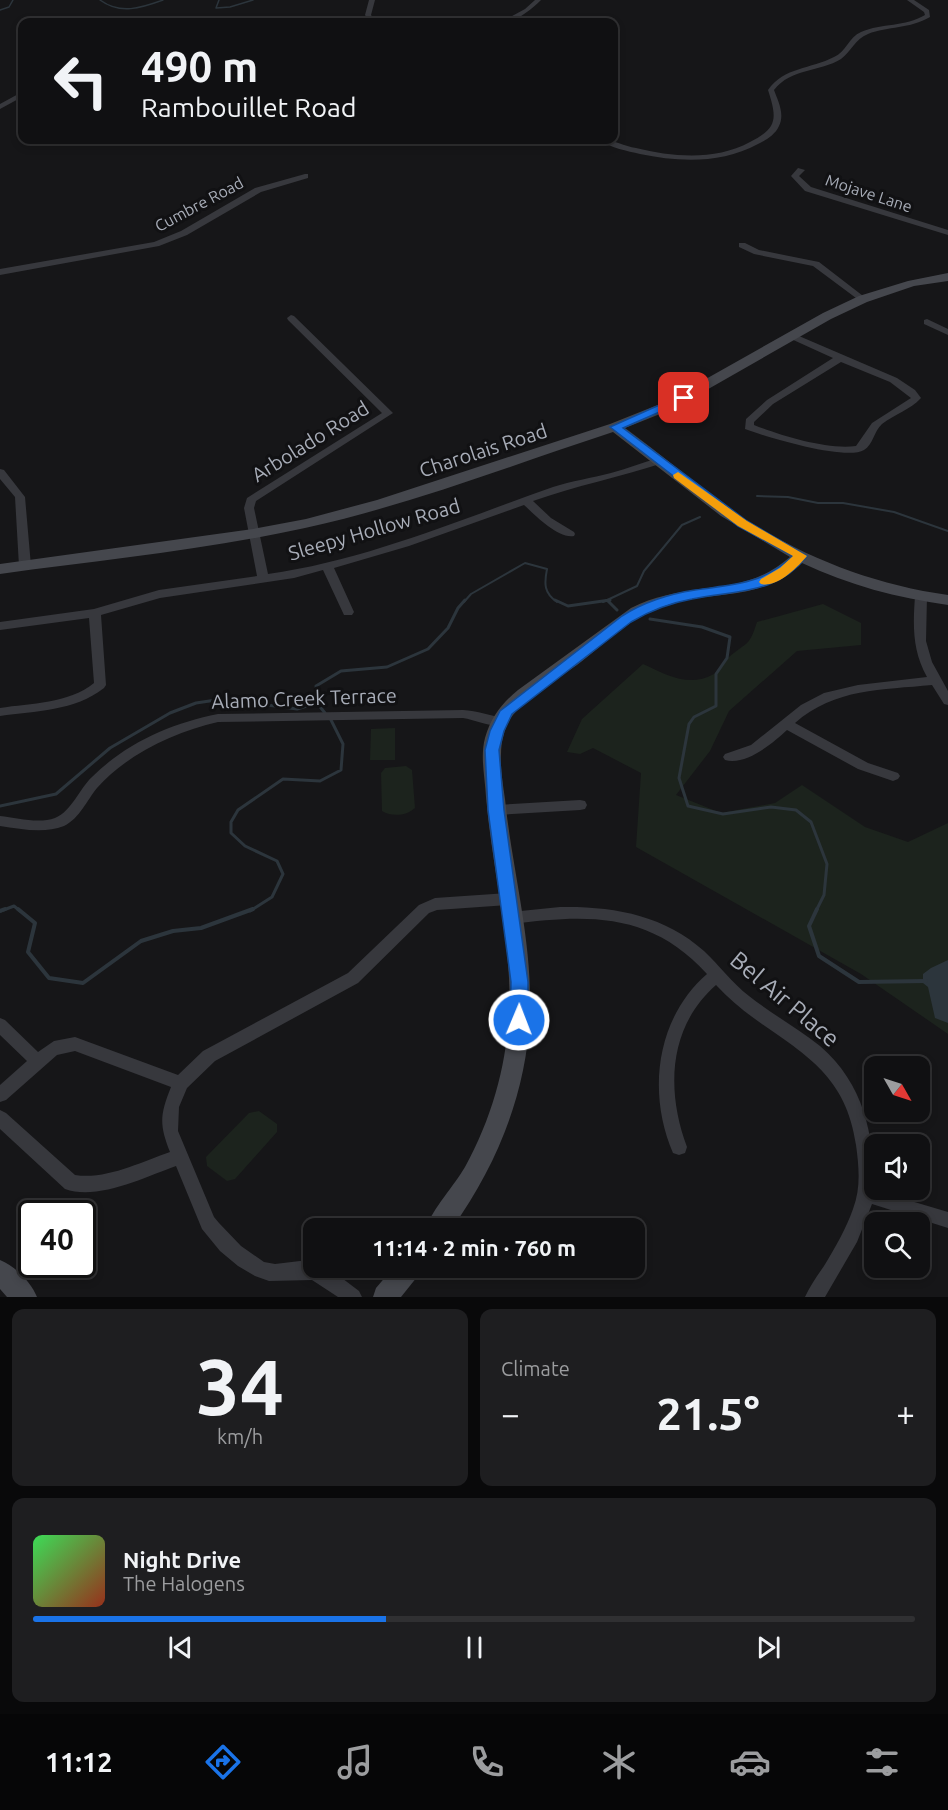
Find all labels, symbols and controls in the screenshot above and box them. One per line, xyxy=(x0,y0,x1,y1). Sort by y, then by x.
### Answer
icon: left xyxy=(42,42,120,120)
text: 490 m xyxy=(141,43,258,90)
text: Rambouillet Road xyxy=(141,92,357,122)
street label: Mojave Lane xyxy=(823,171,915,215)
street label: Cumbre Road xyxy=(152,173,246,235)
pin xyxy=(658,372,709,423)
icon: arrive xyxy=(667,381,700,414)
street label: Arbolado Road xyxy=(247,396,373,486)
street label: Charolais Road xyxy=(416,419,550,481)
street label: Sleepy Hollow Road xyxy=(285,493,463,565)
street label: Alamo Creek Terrace xyxy=(211,683,397,713)
street label: Bel Air Place xyxy=(725,946,845,1052)
position arrow xyxy=(487,988,551,1052)
north arrow xyxy=(864,1056,930,1122)
map controls xyxy=(864,1056,930,1278)
button: sound xyxy=(864,1134,930,1200)
speed limit sign: 40 xyxy=(18,1200,96,1278)
button: search xyxy=(864,1212,930,1278)
text: 11:14 · 2 min · 760 m xyxy=(372,1235,576,1260)
text: 34 xyxy=(196,1342,284,1430)
text: Climate xyxy=(501,1357,570,1380)
text: 21.5° xyxy=(656,1388,760,1439)
text: − xyxy=(501,1395,520,1432)
text: + xyxy=(896,1395,915,1432)
text: km/h xyxy=(217,1425,263,1448)
text: Night Drive xyxy=(123,1547,241,1572)
text: The Halogens xyxy=(123,1572,245,1595)
icon: previous xyxy=(164,1631,197,1664)
icon: pause xyxy=(458,1631,491,1664)
icon: next xyxy=(752,1631,785,1664)
icon: directions xyxy=(202,1741,244,1783)
icon: music xyxy=(334,1741,376,1783)
icon: phone xyxy=(466,1741,508,1783)
icon: climate xyxy=(598,1741,640,1783)
icon: car xyxy=(729,1741,771,1783)
icon: filters xyxy=(861,1741,903,1783)
text: 11:12 xyxy=(45,1747,112,1777)

